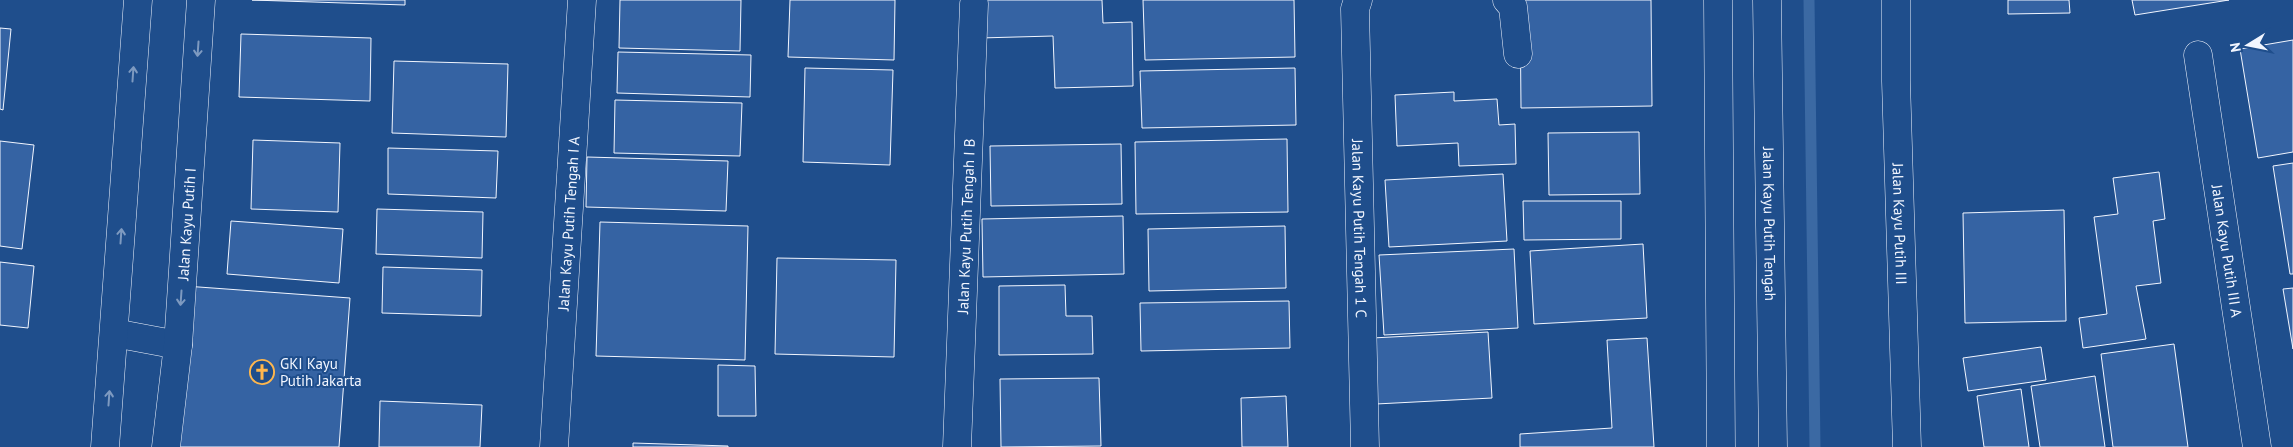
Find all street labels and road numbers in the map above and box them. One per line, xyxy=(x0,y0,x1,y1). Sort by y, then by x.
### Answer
street label: Jalan Kayu Putih Tengah I A xyxy=(553,135,583,312)
street label: Jalan Kayu Putih Tengah I B xyxy=(953,138,978,315)
street label: Jalan Kayu Putih Tengah 1 C xyxy=(1348,138,1372,318)
street label: Jalan Kayu Putih Tengah xyxy=(1759,146,1781,301)
street label: Jalan Kayu Putih III xyxy=(1889,162,1912,285)
street label: Jalan Kayu Putih I xyxy=(173,167,199,282)
street label: Jalan Kayu Putih III A xyxy=(2208,182,2247,319)

